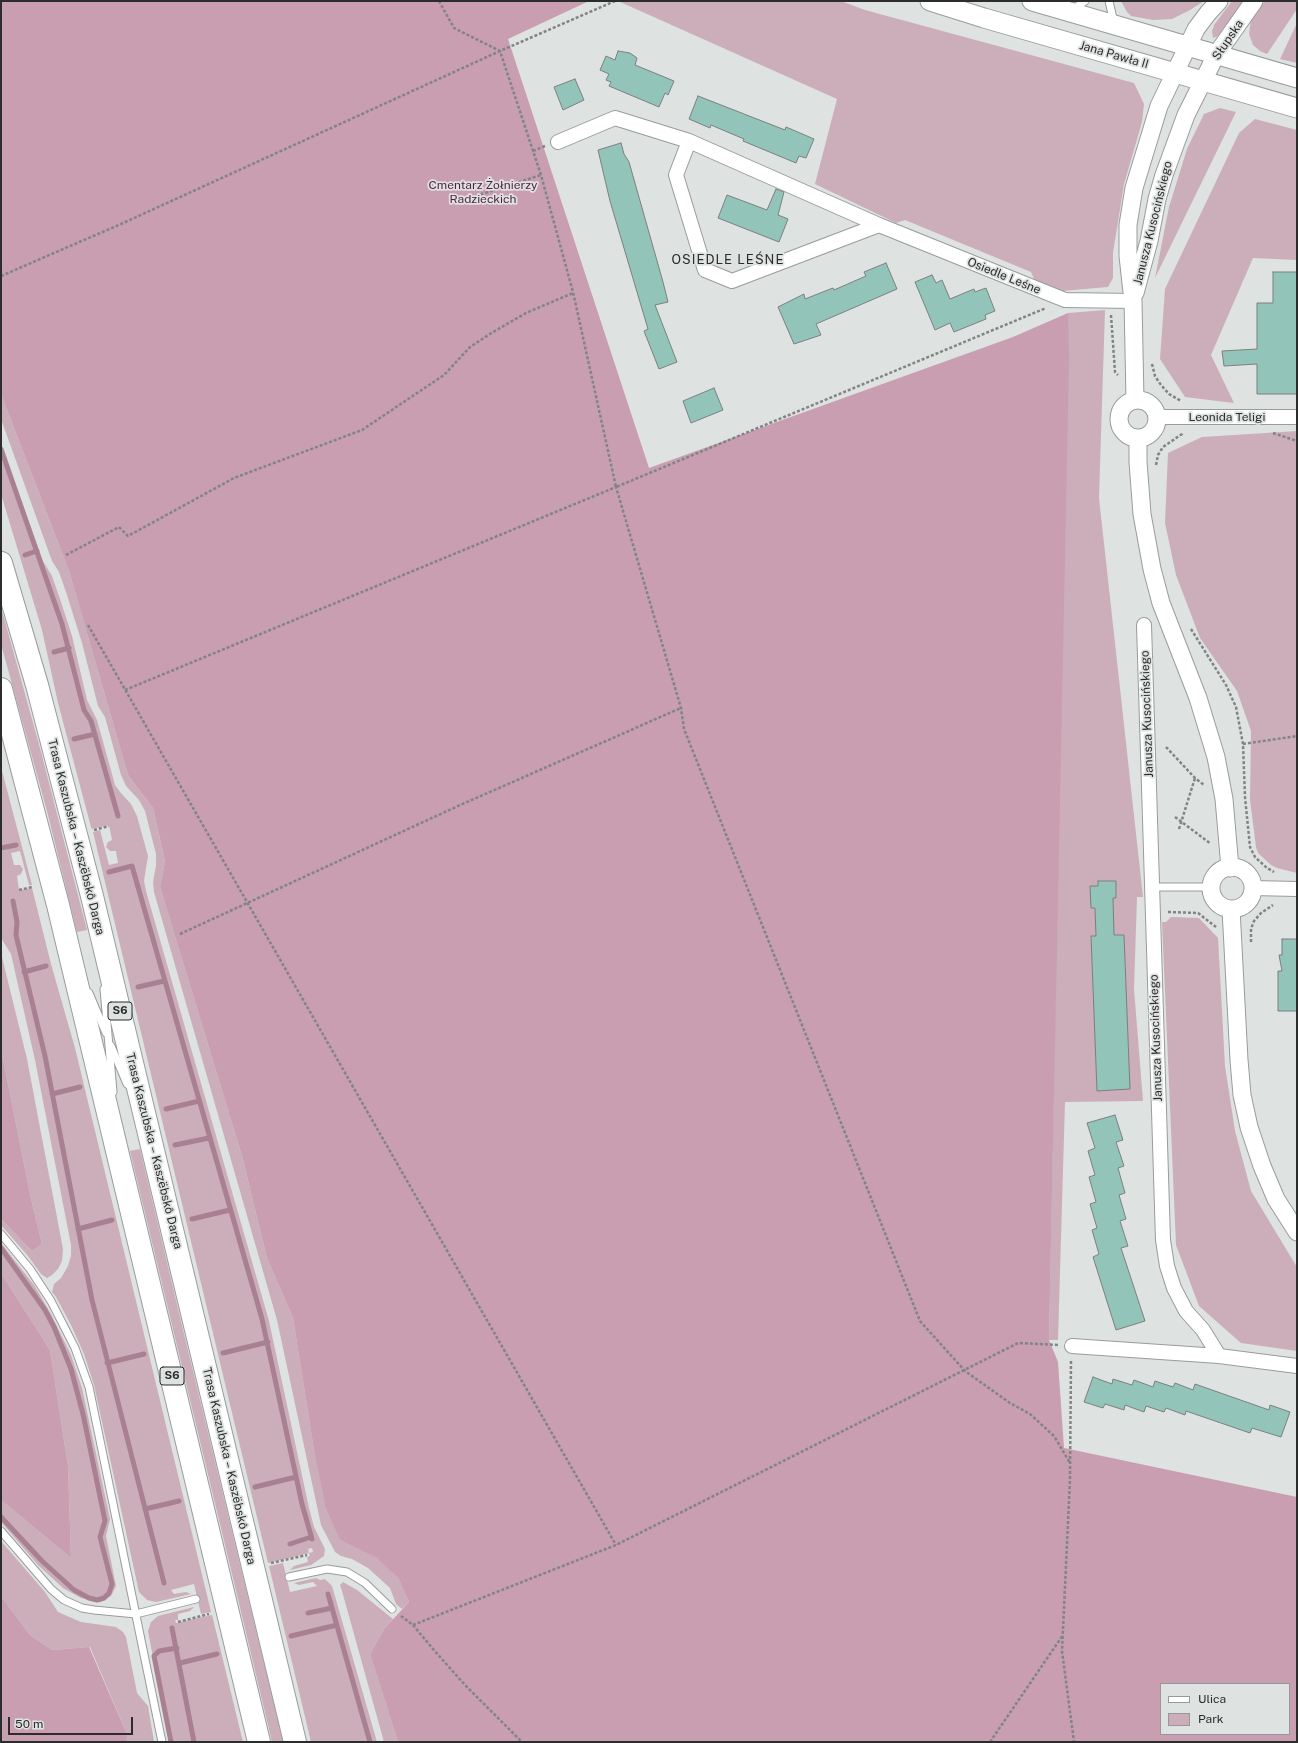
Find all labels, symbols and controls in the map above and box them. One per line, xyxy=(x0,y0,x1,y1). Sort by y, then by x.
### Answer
street label: Słupska xyxy=(1209,17,1247,63)
street label: Jana Pawła II xyxy=(1078,38,1150,72)
street label: Janusza Kusocińskiego xyxy=(1131,160,1175,286)
park label: Cmentarz Żołnierzy Radzieckich xyxy=(429,178,537,206)
district label: OSIEDLE LEŚNE xyxy=(672,252,784,268)
street label: Osiedle Leśne xyxy=(965,255,1043,297)
street label: Leonida Teligi xyxy=(1189,410,1265,424)
street label: Janusza Kusocińskiego xyxy=(1138,650,1156,778)
street label: Trasa Kaszubska – Kaszëbskô Darga xyxy=(45,737,107,937)
street label: Janusza Kusocińskiego xyxy=(1147,974,1165,1102)
road number: S6 xyxy=(108,1002,132,1020)
street label: Trasa Kaszubska – Kaszëbskô Darga xyxy=(123,1051,185,1251)
street label: Trasa Kaszubska – Kaszëbskô Darga xyxy=(199,1366,259,1566)
road number: S6 xyxy=(160,1367,184,1385)
legend xyxy=(1160,1683,1290,1735)
text: Ulica xyxy=(1198,1692,1226,1706)
scale bar xyxy=(10,1709,135,1735)
text: Park xyxy=(1198,1712,1224,1726)
text: 50 m xyxy=(15,1717,43,1731)

